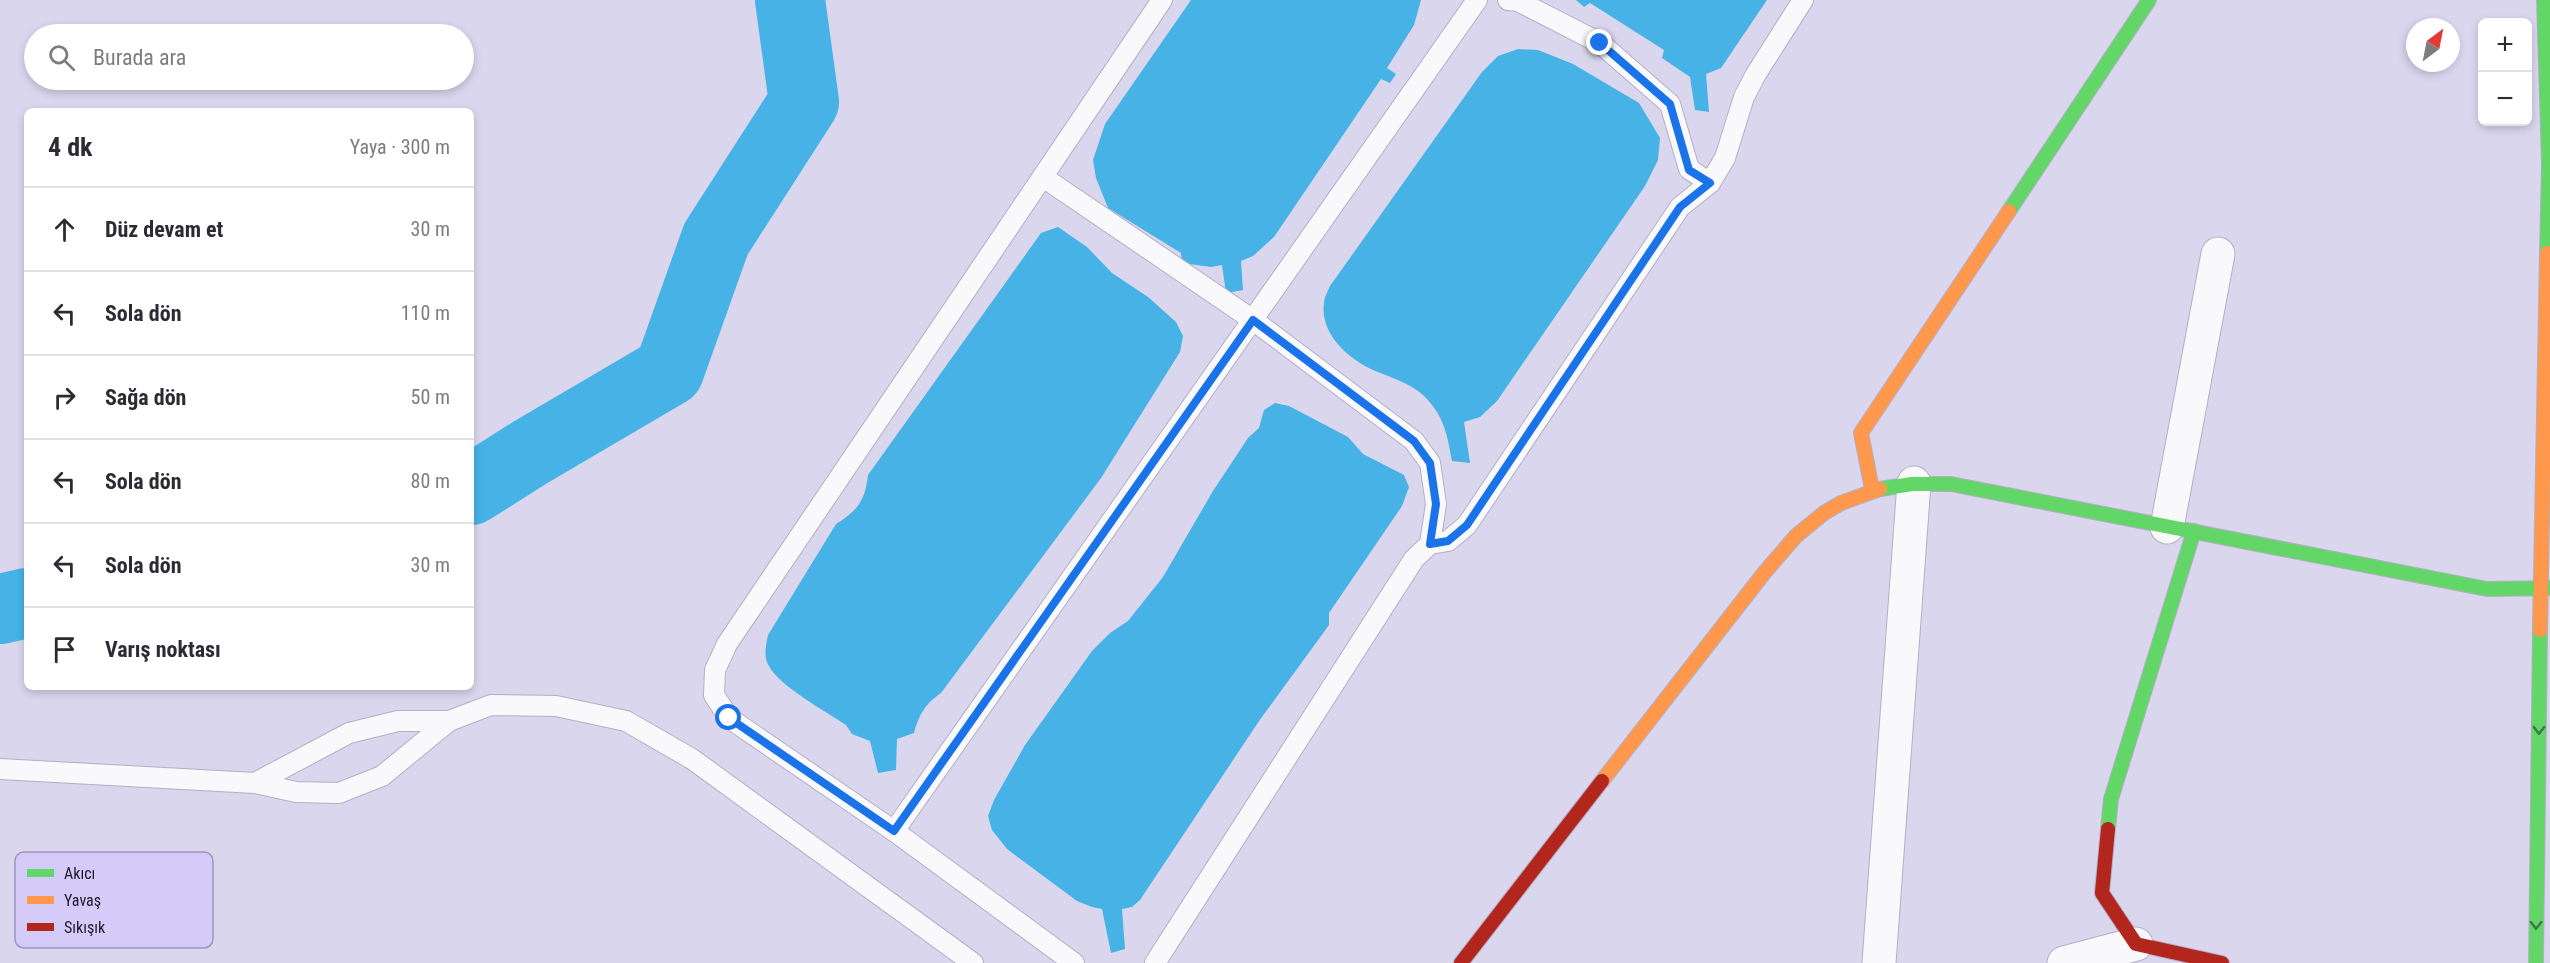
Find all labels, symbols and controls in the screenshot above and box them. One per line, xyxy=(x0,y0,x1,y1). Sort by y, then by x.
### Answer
north arrow xyxy=(2406,18,2460,72)
map controls xyxy=(2478,18,2532,126)
button: + xyxy=(2478,18,2532,72)
search box xyxy=(24,24,474,90)
route end xyxy=(1586,29,1612,55)
icon: search xyxy=(45,41,78,74)
text: Burada ara xyxy=(93,45,186,70)
button: − xyxy=(2478,72,2532,126)
text: 4 dk xyxy=(48,132,92,162)
text: Yaya · 300 m xyxy=(350,135,450,159)
icon: ahead xyxy=(48,213,81,246)
text: Düz devam et xyxy=(105,217,223,242)
text: 30 m xyxy=(411,217,450,241)
icon: left xyxy=(48,297,81,330)
text: Sola dön xyxy=(105,301,181,326)
text: 110 m xyxy=(401,301,450,325)
icon: right xyxy=(48,381,81,414)
text: Sağa dön xyxy=(105,385,186,410)
text: 50 m xyxy=(411,385,450,409)
icon: left xyxy=(48,465,81,498)
text: Sola dön xyxy=(105,469,181,494)
text: 80 m xyxy=(411,469,450,493)
icon: left xyxy=(48,549,81,582)
text: Sola dön xyxy=(105,553,181,578)
text: 30 m xyxy=(411,553,450,577)
icon: arrive xyxy=(48,633,81,666)
text: Varış noktası xyxy=(105,637,221,662)
route start xyxy=(715,704,741,730)
one-way arrow xyxy=(2533,726,2545,735)
legend xyxy=(15,852,213,948)
text: Akıcı xyxy=(64,864,95,883)
text: Yavaş xyxy=(64,891,101,910)
text: Sıkışık xyxy=(64,918,106,937)
one-way arrow xyxy=(2530,921,2542,930)

